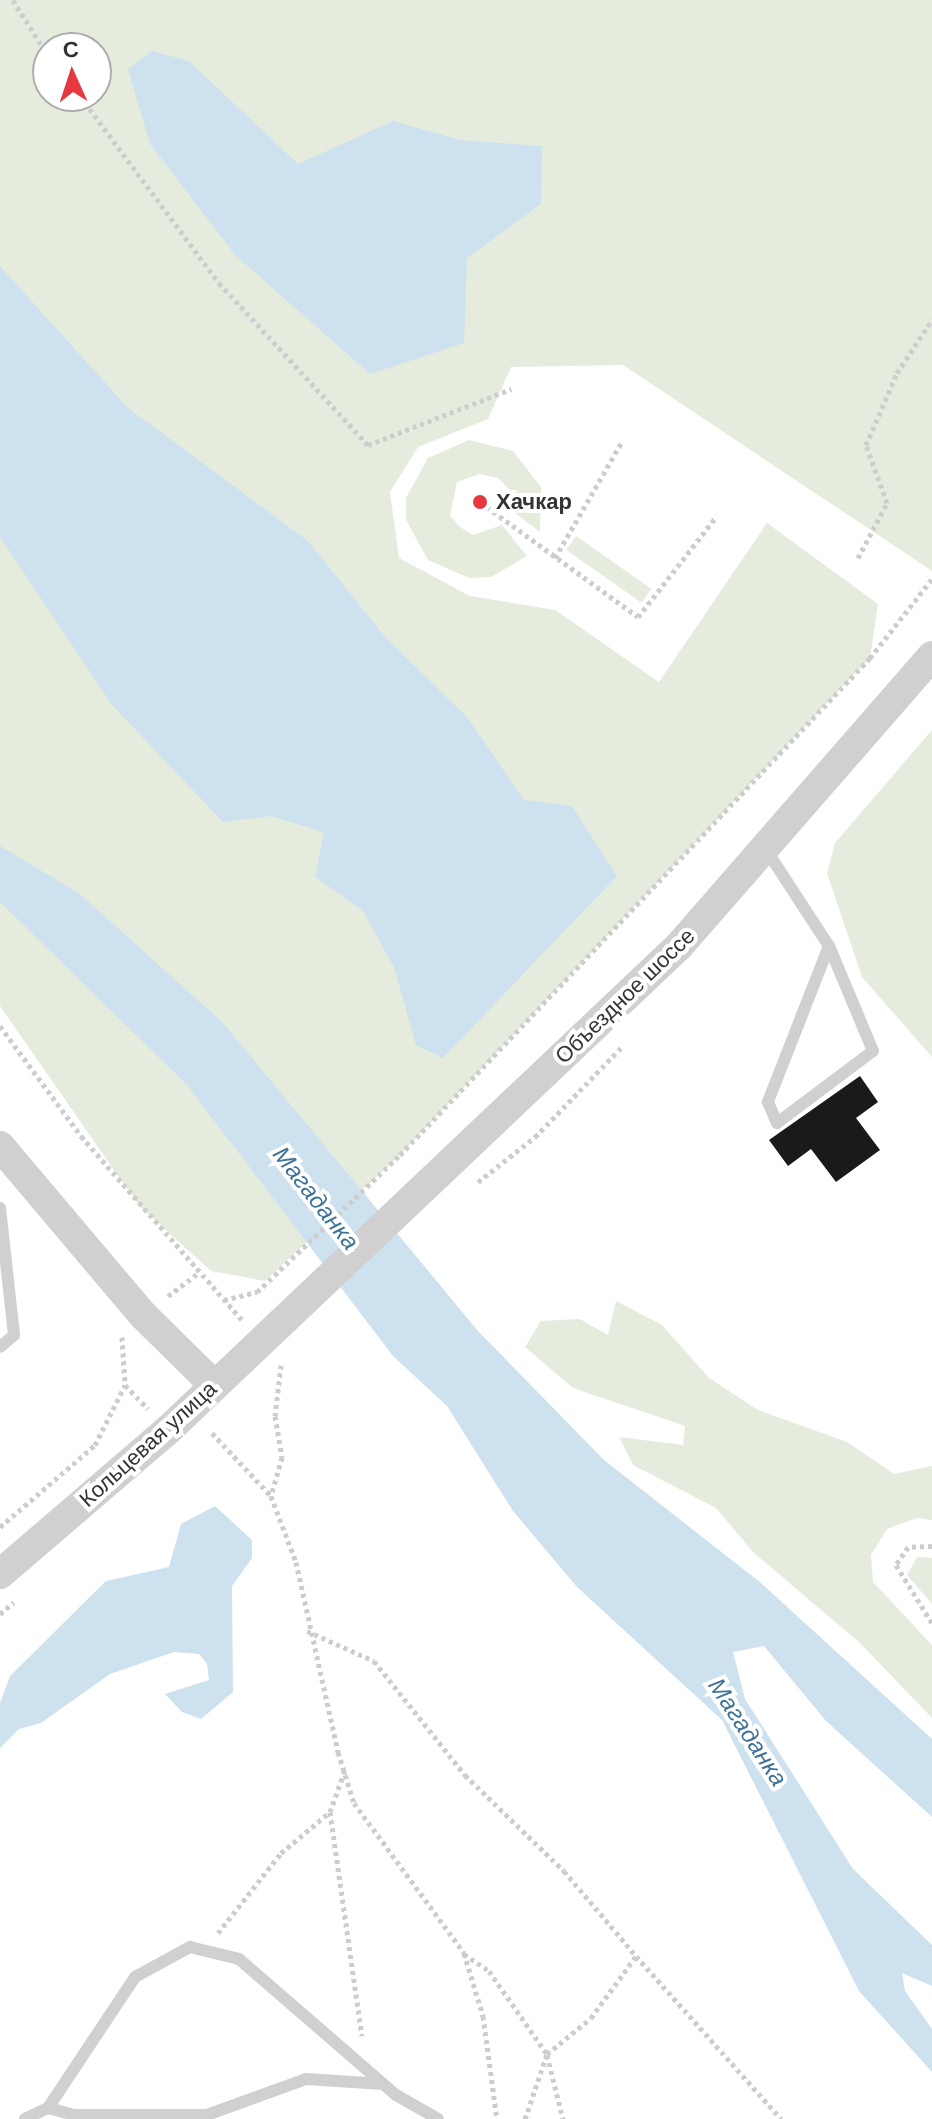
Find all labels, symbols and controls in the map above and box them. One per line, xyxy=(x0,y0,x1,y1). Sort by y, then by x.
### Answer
north arrow xyxy=(32,32,112,112)
text: С xyxy=(62,35,80,64)
place label: Хачкар xyxy=(496,489,572,515)
marker: Хачкар xyxy=(471,493,489,511)
street label: Объездное шоссе xyxy=(550,923,700,1069)
water label: Магаданка xyxy=(267,1141,365,1255)
street label: Кольцевая улица xyxy=(74,1376,222,1512)
water label: Магаданка xyxy=(702,1673,794,1791)

